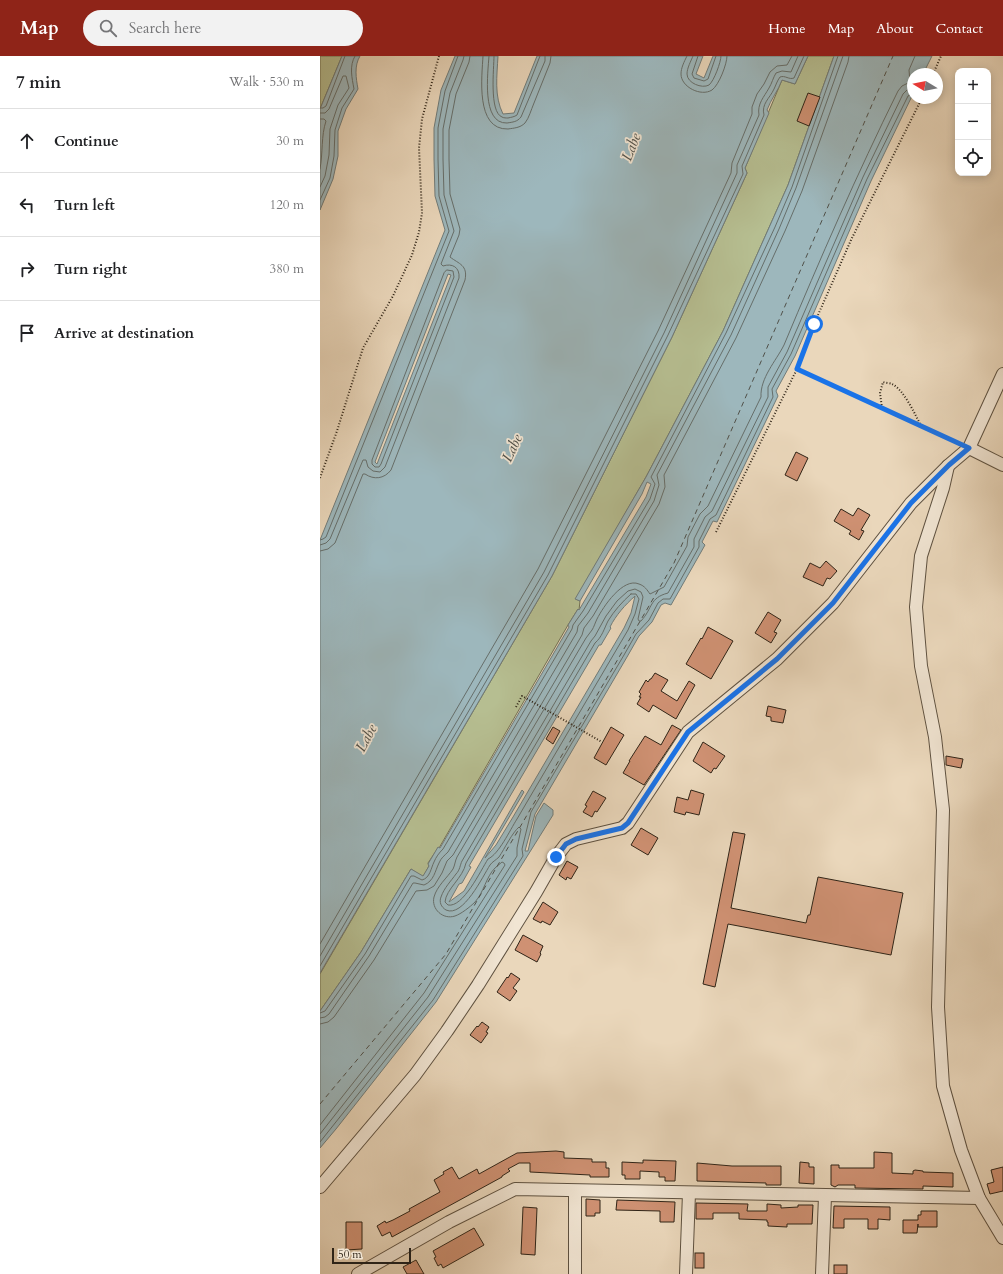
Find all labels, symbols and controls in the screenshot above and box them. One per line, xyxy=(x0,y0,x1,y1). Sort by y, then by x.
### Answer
search box xyxy=(83,10,363,46)
text: Map xyxy=(20,15,59,41)
icon: search xyxy=(97,17,119,39)
text: Search here xyxy=(129,18,201,38)
text: Home xyxy=(768,19,806,38)
text: Map xyxy=(828,19,854,38)
text: About xyxy=(876,19,913,38)
text: Contact xyxy=(935,19,983,38)
north arrow xyxy=(907,68,943,104)
map controls xyxy=(955,68,991,176)
button: + xyxy=(955,68,991,104)
text: 7 min xyxy=(16,71,61,94)
text: Walk · 530 m xyxy=(229,73,304,91)
button: − xyxy=(955,104,991,140)
icon: ahead xyxy=(16,130,38,152)
water label: Labe xyxy=(617,130,646,164)
text: Continue xyxy=(54,131,119,151)
text: 30 m xyxy=(276,132,304,150)
button: locate xyxy=(955,140,991,176)
icon: left xyxy=(16,194,38,216)
text: Turn left xyxy=(54,195,115,215)
text: 120 m xyxy=(270,196,304,214)
icon: right xyxy=(16,258,38,280)
text: Turn right xyxy=(54,259,127,279)
text: 380 m xyxy=(270,260,304,278)
route start xyxy=(805,315,823,333)
icon: arrive xyxy=(16,322,38,344)
text: Arrive at destination xyxy=(54,323,194,343)
water label: Labe xyxy=(497,431,527,465)
water label: Labe xyxy=(350,721,382,755)
route end xyxy=(547,848,565,866)
scale bar xyxy=(332,1246,411,1265)
text: 50 m xyxy=(338,1247,362,1262)

